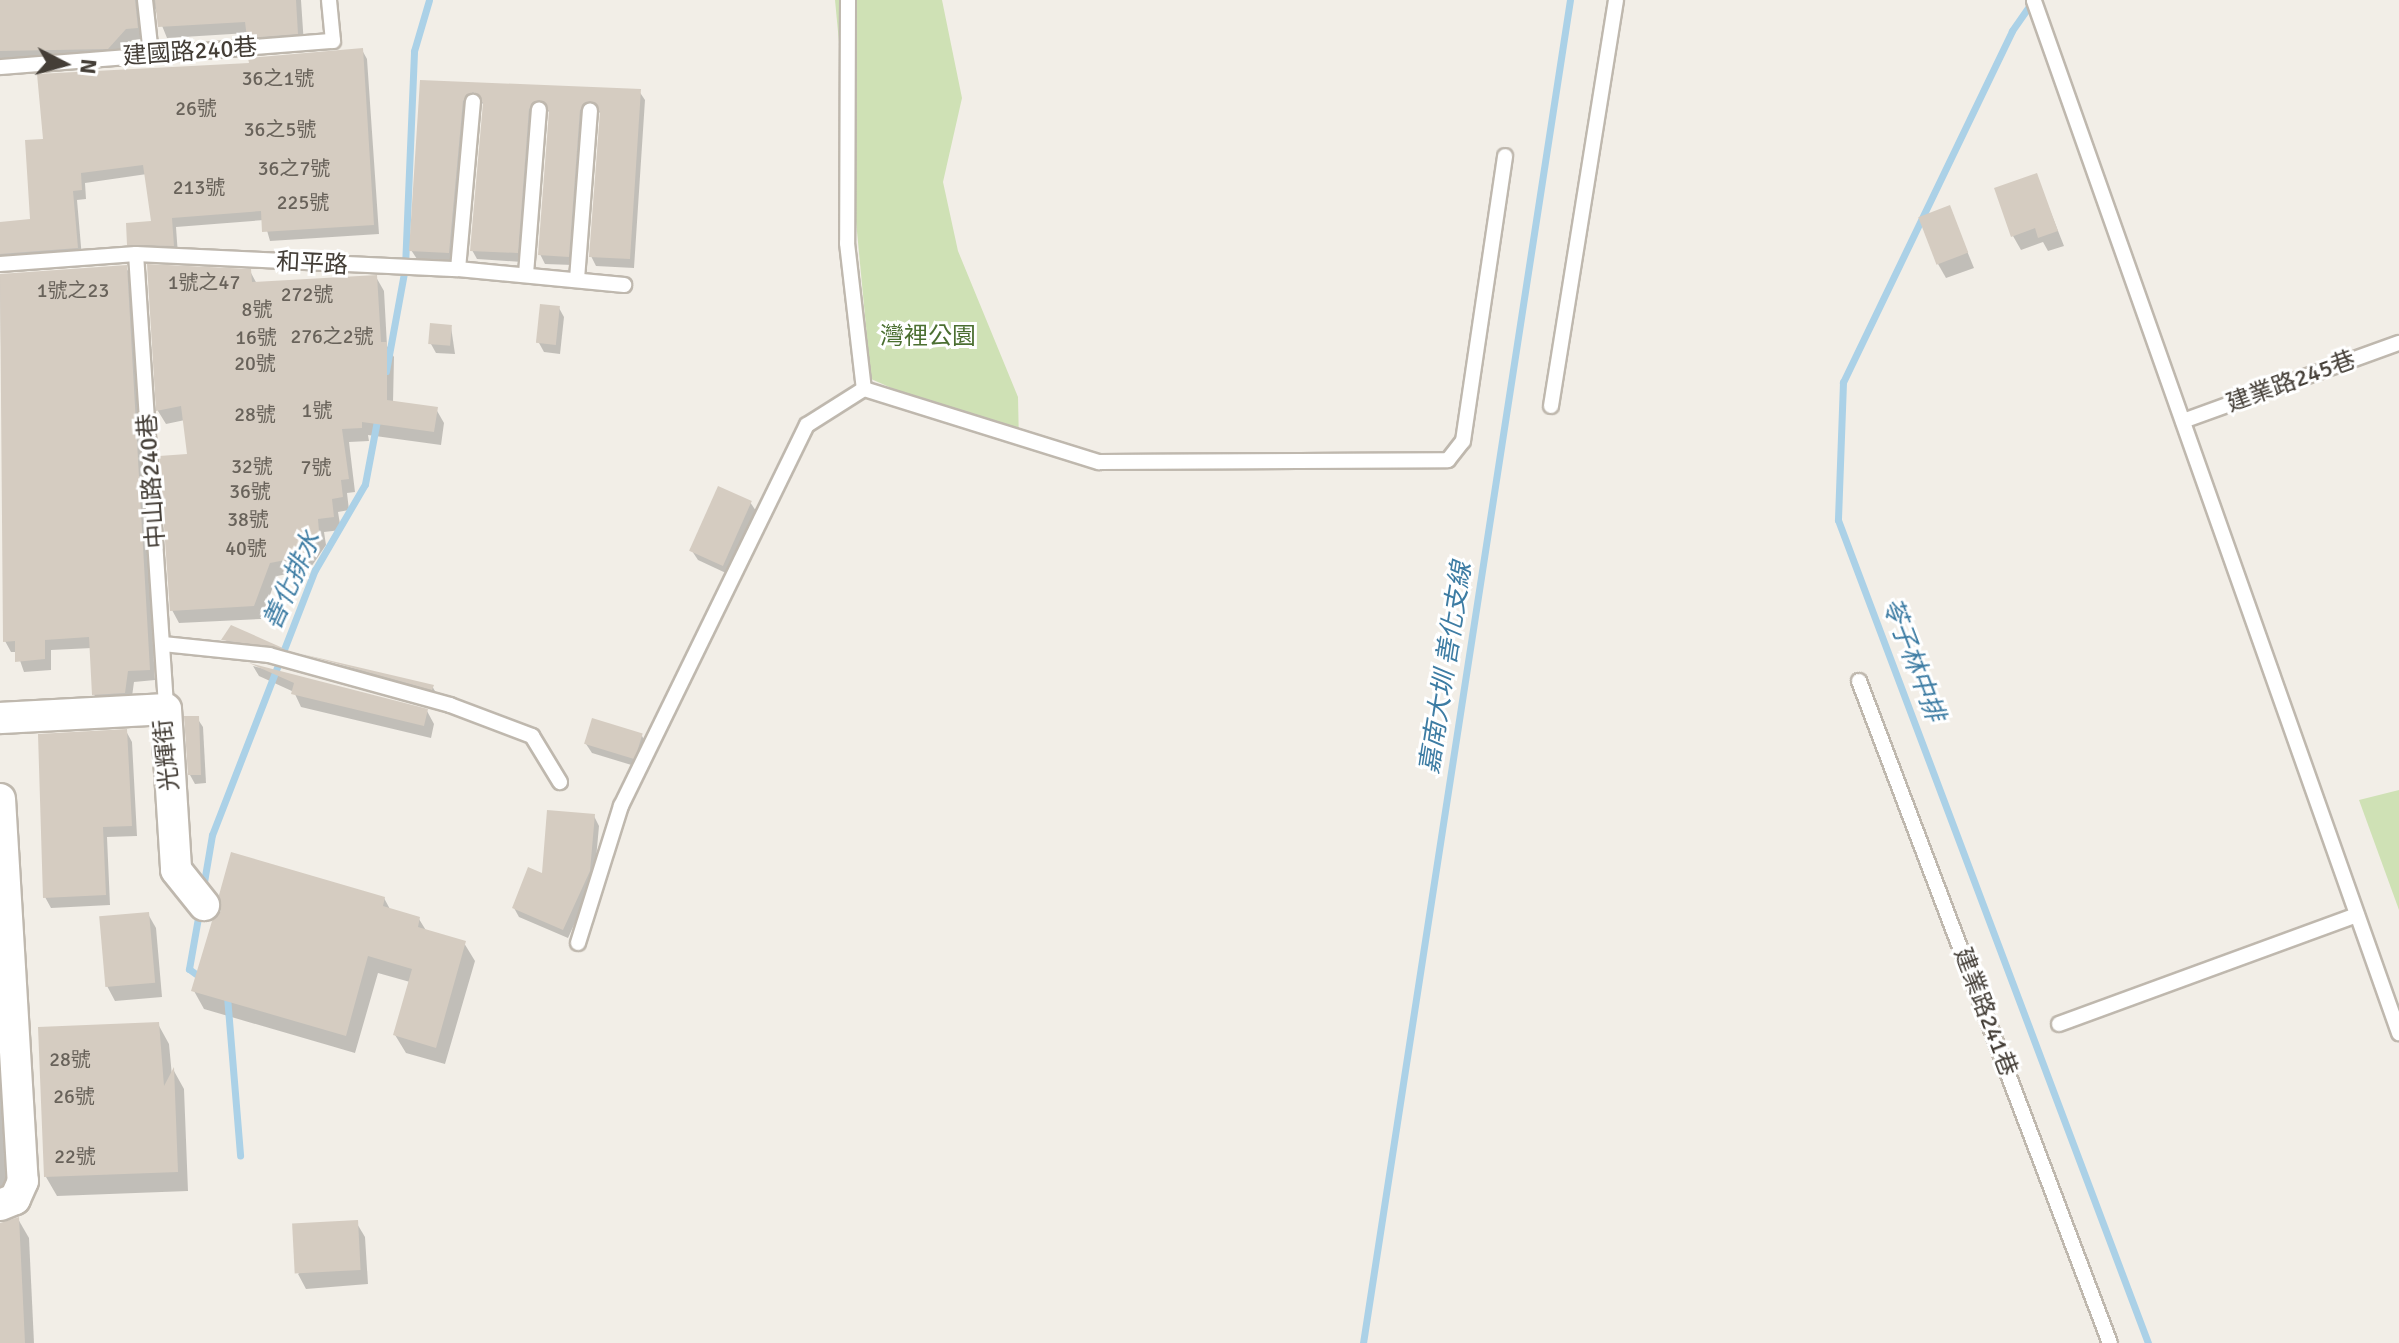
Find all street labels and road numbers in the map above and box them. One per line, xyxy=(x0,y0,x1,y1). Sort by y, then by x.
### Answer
street label: 建國路240巷 xyxy=(122,33,258,71)
street label: 和平路 xyxy=(275,248,349,280)
street label: 建業路245巷 xyxy=(2223,345,2359,419)
street label: 中山路240巷 xyxy=(133,413,171,549)
street label: 光輝街 xyxy=(149,718,185,792)
street label: 建業路241巷 xyxy=(1947,944,2023,1080)

